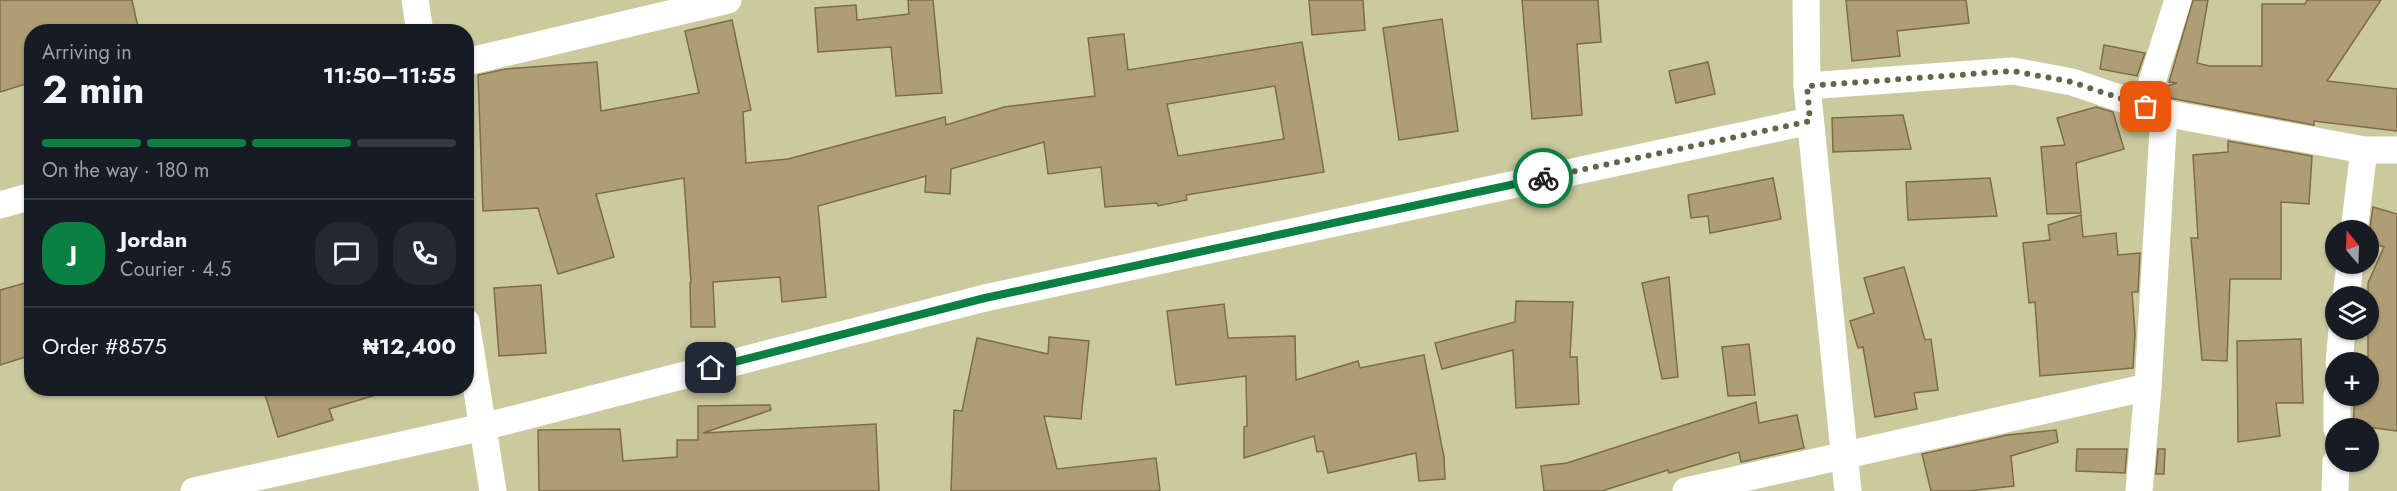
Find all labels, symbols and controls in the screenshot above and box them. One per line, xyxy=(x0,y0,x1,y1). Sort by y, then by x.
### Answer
text: Arriving in xyxy=(42,38,132,67)
text: 11:50–11:55 xyxy=(323,59,456,91)
text: 2 min xyxy=(42,61,144,118)
pin xyxy=(2120,81,2171,132)
icon: bag xyxy=(2129,90,2162,123)
courier xyxy=(1513,148,1573,208)
text: On the way · 180 m xyxy=(42,156,209,185)
icon: bike xyxy=(1527,162,1560,195)
north arrow xyxy=(2325,220,2379,274)
map controls xyxy=(2325,220,2379,472)
button: chat xyxy=(315,222,378,285)
button: phone xyxy=(393,222,456,285)
text: Jordan xyxy=(120,223,187,255)
text: J xyxy=(70,237,77,269)
text: Courier · 4.5 xyxy=(120,255,231,284)
button: layers xyxy=(2325,286,2379,340)
text: Order #8575 xyxy=(42,330,167,362)
text: ₦12,400 xyxy=(363,330,456,362)
pin xyxy=(685,342,736,393)
icon: home xyxy=(694,351,727,384)
button: + xyxy=(2325,352,2379,406)
button: − xyxy=(2325,418,2379,472)

